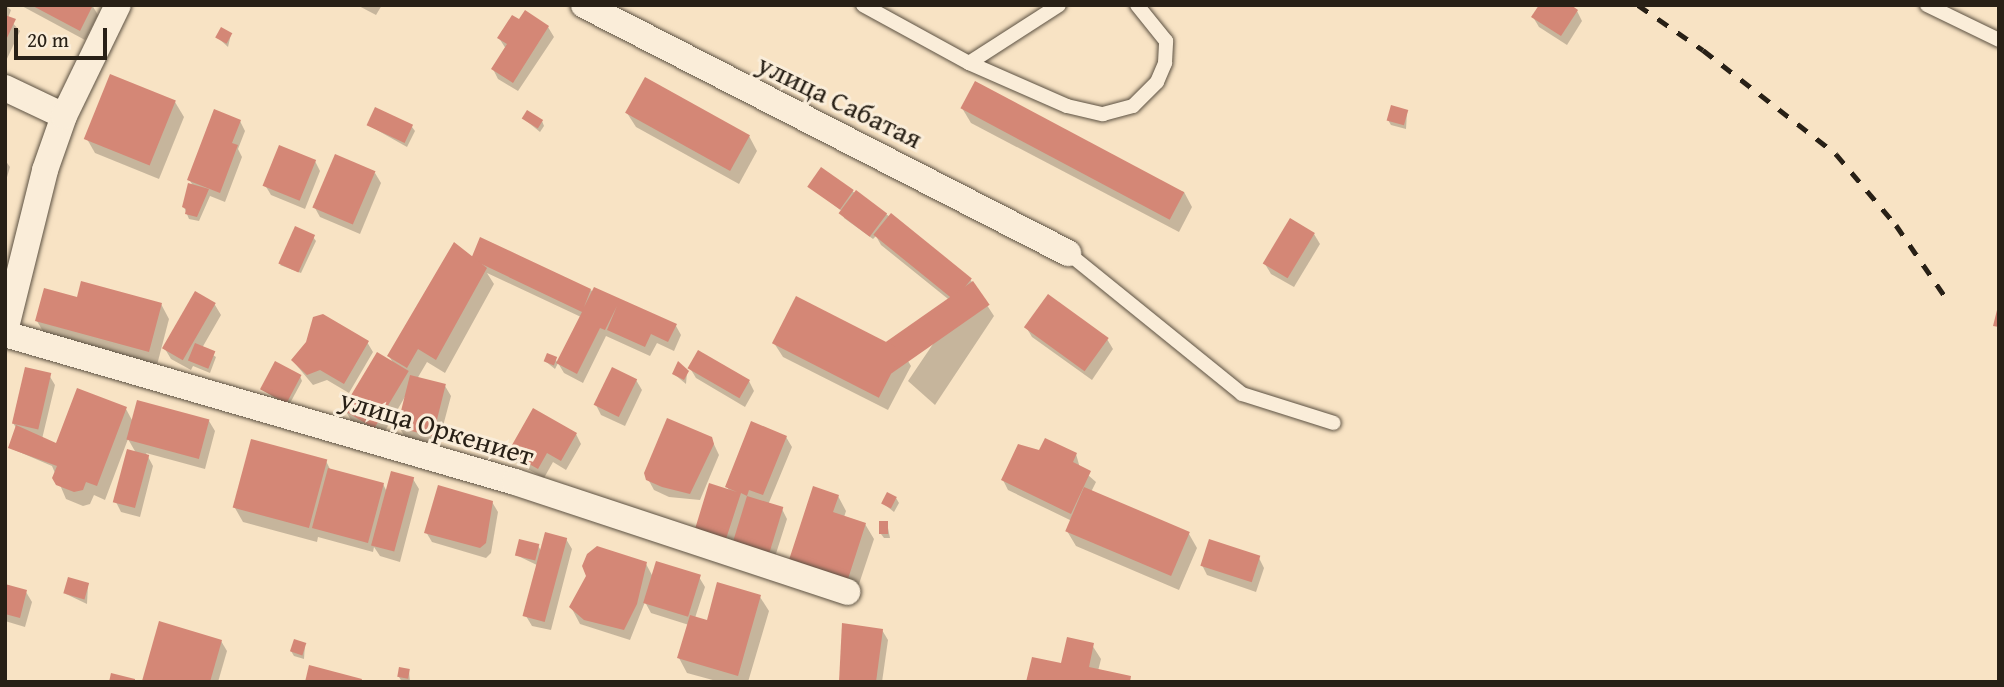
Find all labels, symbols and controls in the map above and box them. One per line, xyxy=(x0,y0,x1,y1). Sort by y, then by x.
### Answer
scale bar xyxy=(18,14,110,58)
text: 20 m xyxy=(27,24,69,55)
street label: улица Сабатая xyxy=(752,47,928,155)
street label: улица Оркениет xyxy=(336,382,538,472)

